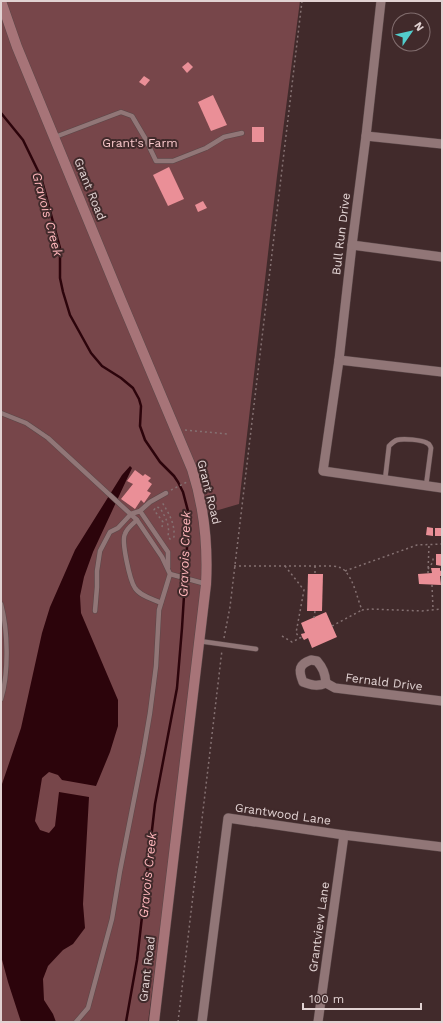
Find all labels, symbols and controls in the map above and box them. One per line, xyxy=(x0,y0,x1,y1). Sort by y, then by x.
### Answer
north arrow xyxy=(391,12,431,52)
text: N xyxy=(411,20,427,34)
park label: Grant's Farm xyxy=(102,136,178,150)
street label: Grant Road xyxy=(71,156,109,222)
water label: Gravois Creek xyxy=(29,171,66,259)
street label: Bull Run Drive xyxy=(329,192,353,276)
street label: Grant Road xyxy=(194,458,224,526)
water label: Gravois Creek xyxy=(175,510,194,597)
street label: Fernald Drive xyxy=(345,670,424,694)
street label: Grantwood Lane xyxy=(234,800,332,828)
water label: Gravois Creek xyxy=(136,830,160,919)
street label: Grantview Lane xyxy=(306,881,332,973)
street label: Grant Road xyxy=(136,935,158,1003)
scale bar xyxy=(303,985,421,1011)
text: 100 m xyxy=(309,992,344,1006)

